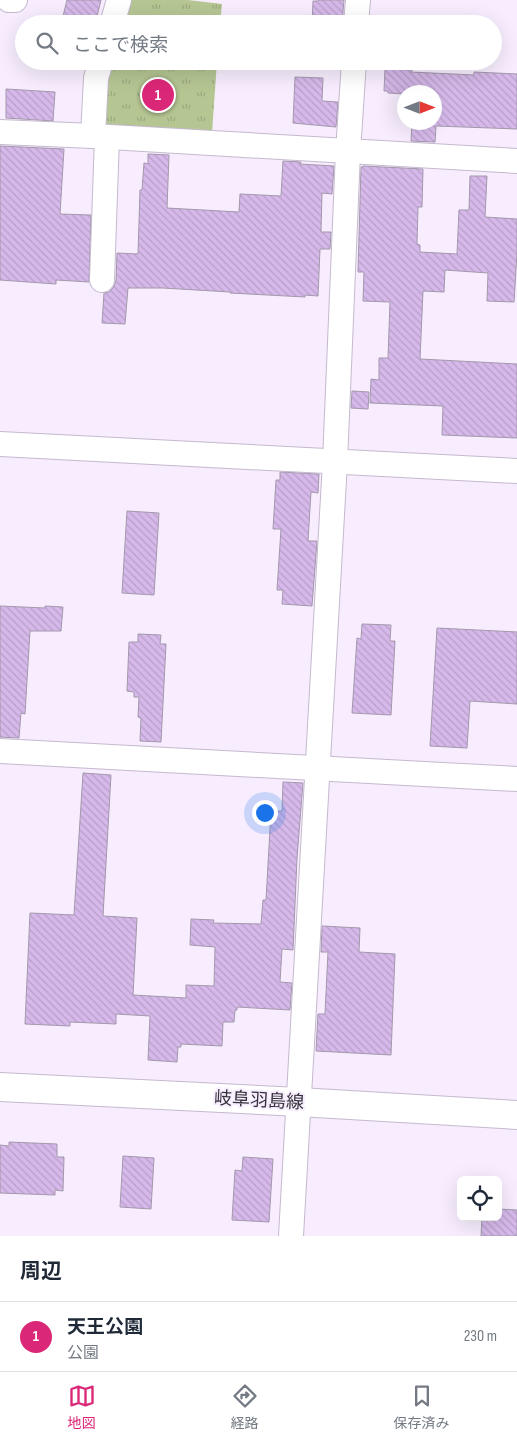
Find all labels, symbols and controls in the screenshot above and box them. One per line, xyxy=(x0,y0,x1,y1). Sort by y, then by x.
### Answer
search box xyxy=(15,15,502,70)
icon: search xyxy=(33,29,61,57)
text: ここで検索 xyxy=(73,34,168,57)
pin: 1 xyxy=(142,76,174,114)
north arrow xyxy=(397,85,442,130)
your location xyxy=(252,800,278,826)
street label: 岐阜羽島線 xyxy=(213,1088,304,1113)
map controls xyxy=(457,1176,502,1221)
button: locate xyxy=(457,1176,502,1221)
text: 周辺 xyxy=(20,1259,62,1284)
text: 天王公園 xyxy=(67,1316,143,1339)
text: 1 xyxy=(33,1327,39,1346)
text: 230 m xyxy=(464,1327,497,1346)
text: 公園 xyxy=(67,1344,99,1363)
tab: 地図 xyxy=(68,1382,96,1432)
tab: 経路 xyxy=(231,1382,259,1432)
tab: 保存済み xyxy=(394,1382,450,1432)

